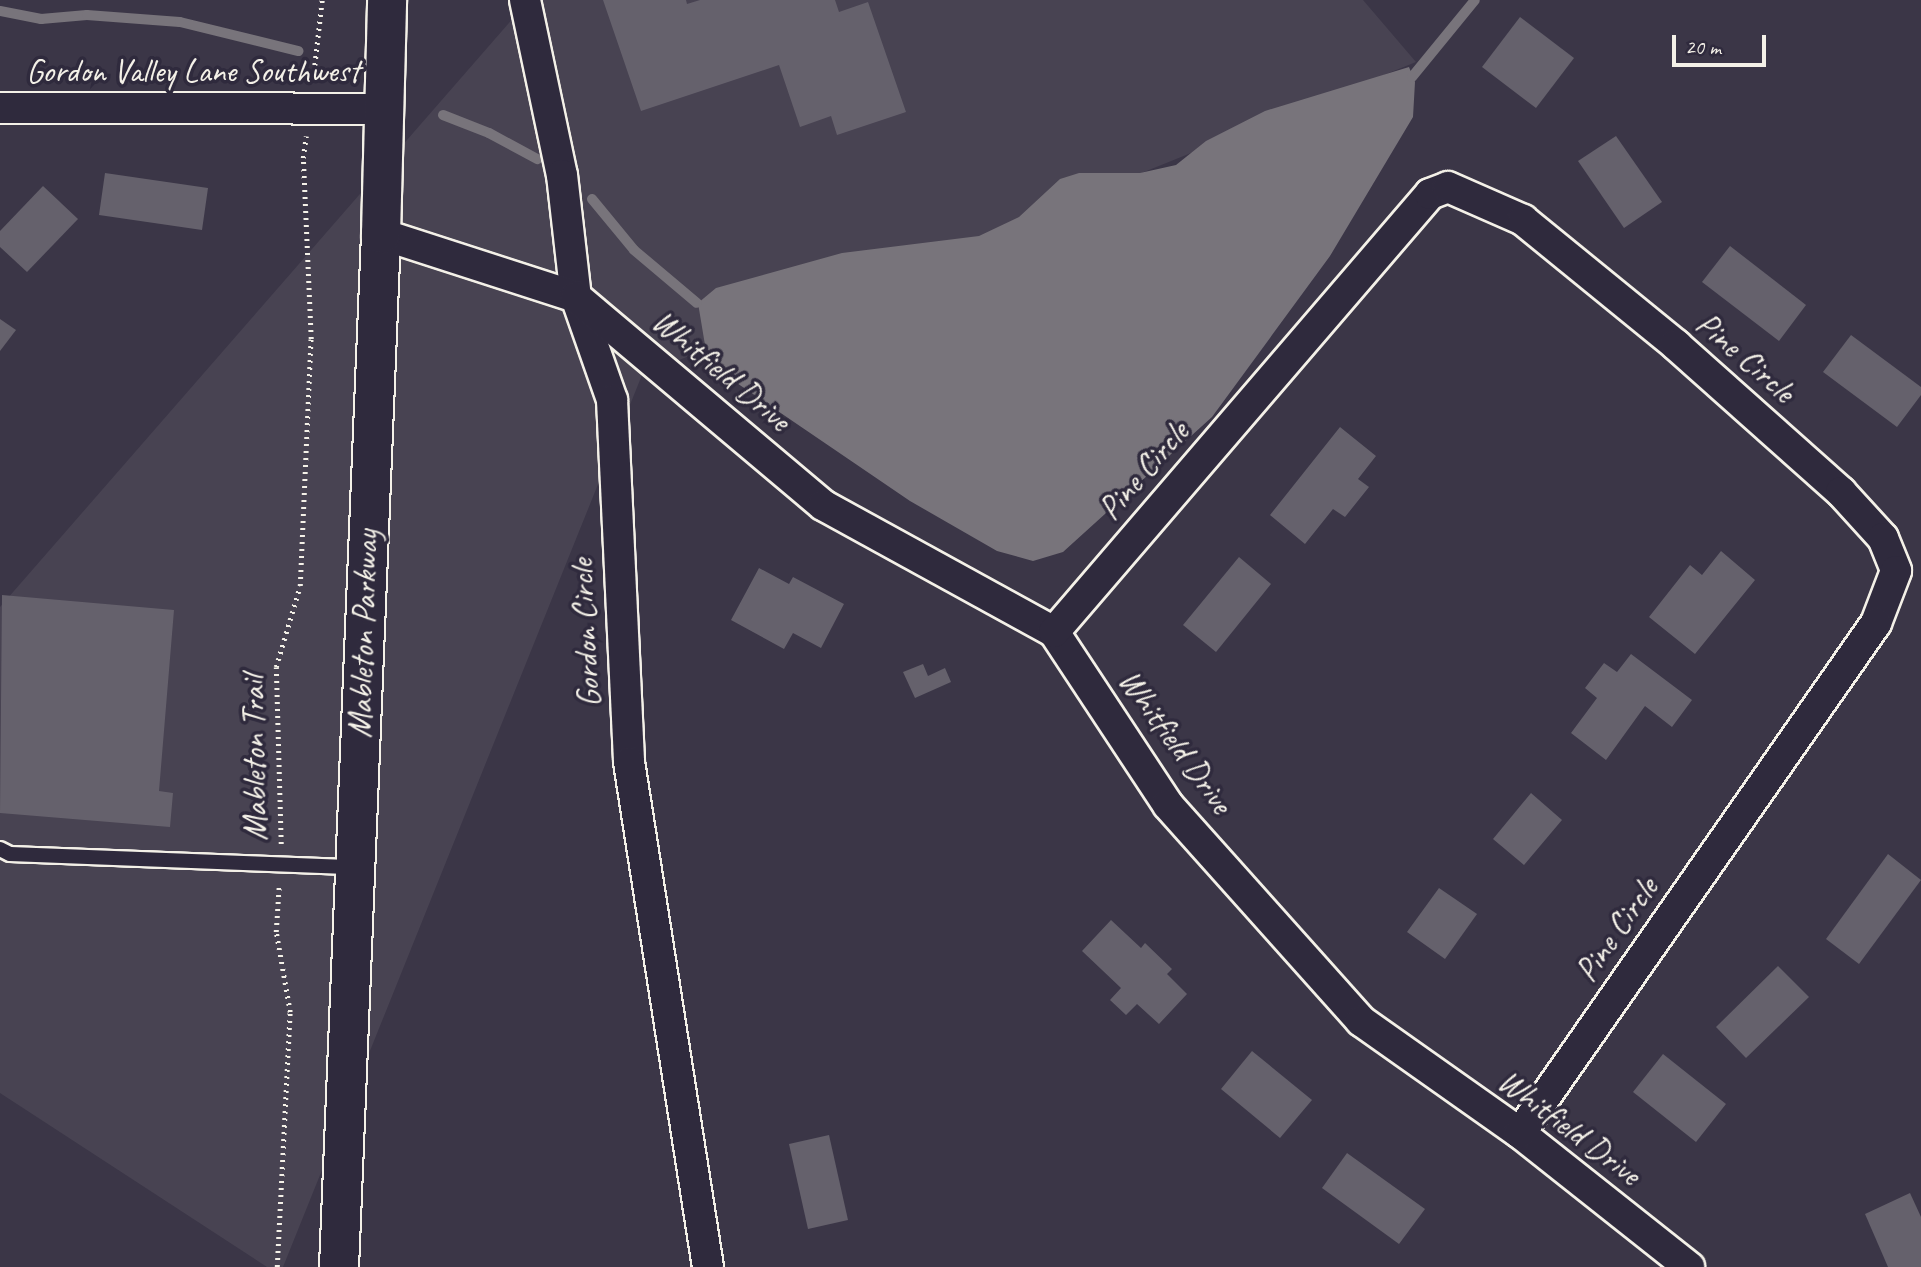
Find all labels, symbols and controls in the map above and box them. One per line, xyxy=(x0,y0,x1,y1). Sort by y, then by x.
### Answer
scale bar xyxy=(1676,21,1770,65)
text: 20 m xyxy=(1685,34,1721,60)
street label: Gordon Valley Lane Southwest xyxy=(26,52,360,92)
street label: Whitfield Drive xyxy=(644,302,798,440)
street label: Pine Circle xyxy=(1688,305,1802,411)
street label: Pine Circle xyxy=(1091,414,1197,528)
street label: Mableton Parkway xyxy=(341,529,387,739)
street label: Gordon Circle xyxy=(562,558,610,708)
street label: Whitfield Drive xyxy=(1109,662,1241,822)
street label: Mableton Trail xyxy=(234,675,276,841)
street label: Pine Circle xyxy=(1567,871,1667,989)
street label: Whitfield Drive xyxy=(1490,1061,1648,1195)

